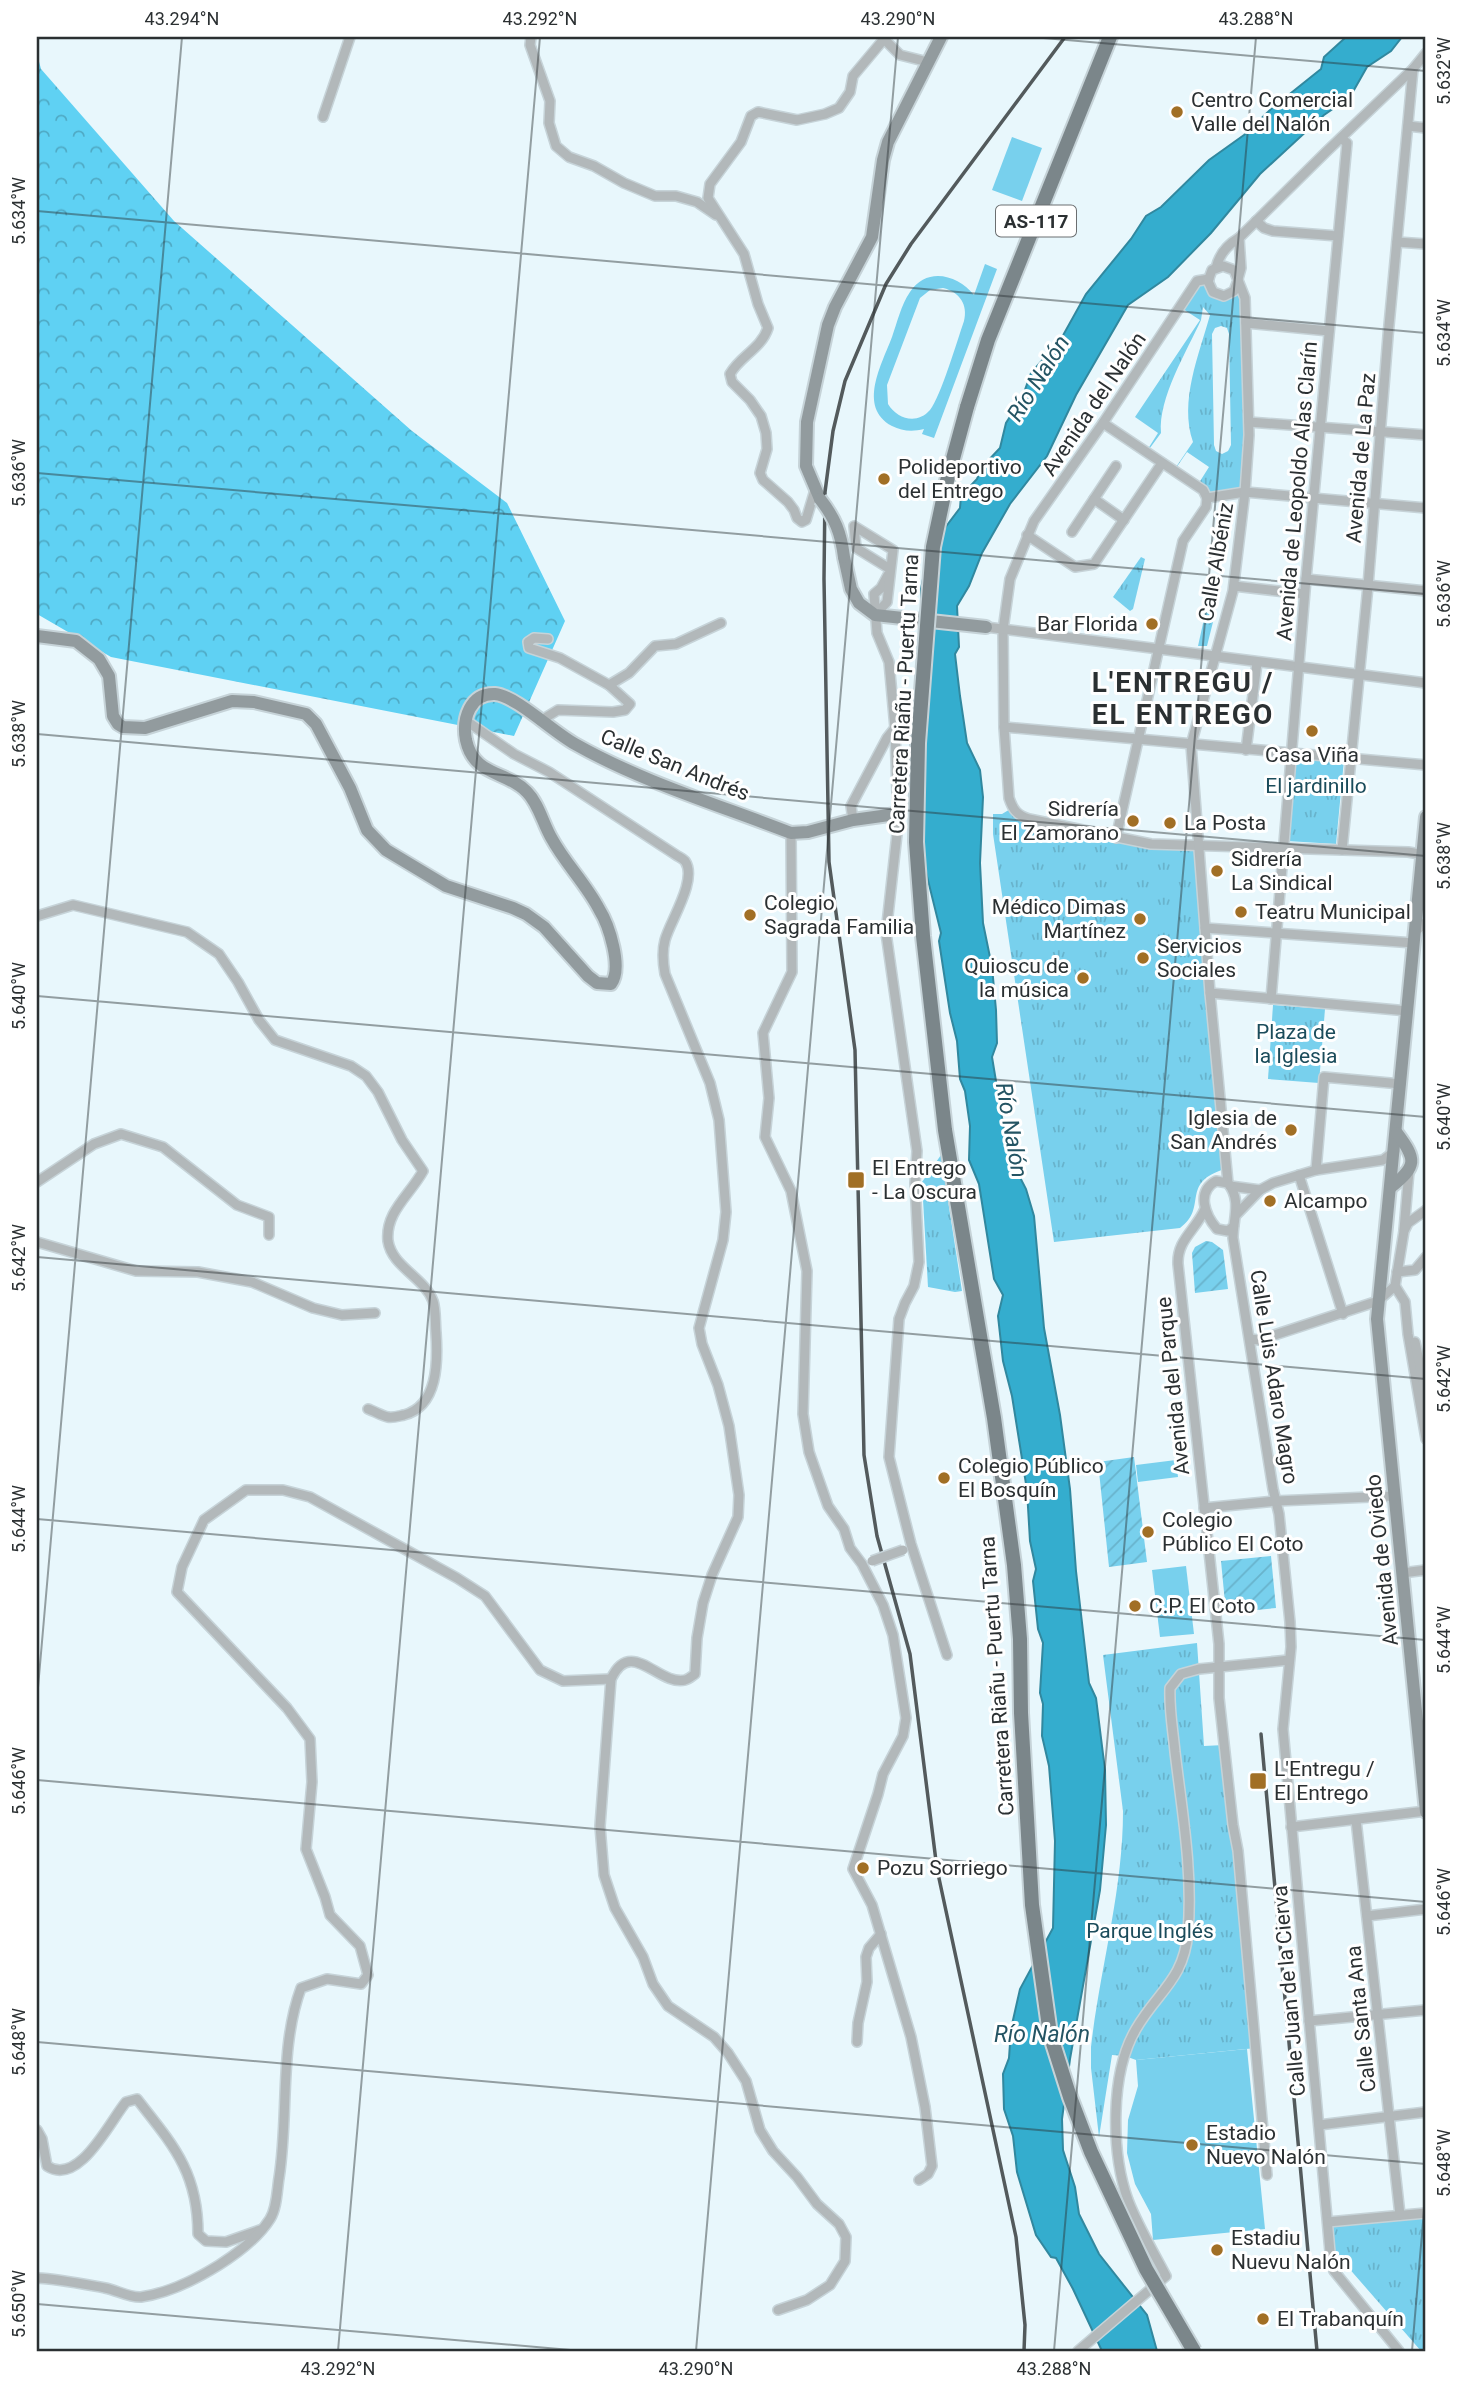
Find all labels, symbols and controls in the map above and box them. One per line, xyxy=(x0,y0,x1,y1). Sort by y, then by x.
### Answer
text: 43.294°N xyxy=(145,8,219,29)
text: 43.292°N xyxy=(503,8,577,29)
text: 43.290°N xyxy=(861,8,935,29)
text: 43.288°N xyxy=(1219,8,1293,29)
text: 5.632°W xyxy=(1433,37,1454,105)
place label: Centro Comercial Valle del Nalón xyxy=(1191,88,1353,136)
marker: Centro Comercial Valle del Nalón xyxy=(1169,104,1185,120)
text: 5.634°W xyxy=(8,177,29,245)
road number: AS-117 xyxy=(996,206,1076,236)
text: 5.634°W xyxy=(1433,299,1454,367)
street label: Avenida del Nalón xyxy=(1037,328,1151,480)
water label: Río Nalón xyxy=(1001,330,1075,426)
street label: Avenida de Leopoldo Alas Clarín xyxy=(1272,340,1322,642)
street label: Avenida de La Paz xyxy=(1342,372,1380,544)
text: 5.636°W xyxy=(8,439,29,507)
place label: Polideportivo del Entrego xyxy=(898,455,1022,503)
marker: Polideportivo del Entrego xyxy=(876,471,892,487)
street label: Calle Albéniz xyxy=(1194,501,1238,623)
street label: Carretera Riañu - Puertu Tarna xyxy=(885,553,923,835)
text: 5.636°W xyxy=(1433,560,1454,628)
place label: Bar Florida xyxy=(1037,612,1138,636)
marker: Bar Florida xyxy=(1144,616,1160,632)
district label: L'ENTREGU / EL ENTREGO xyxy=(1092,666,1274,731)
text: 5.638°W xyxy=(8,700,29,768)
marker: Casa Viña xyxy=(1304,723,1320,739)
street label: Calle San Andrés xyxy=(597,724,753,806)
place label: Casa Viña xyxy=(1265,743,1359,767)
park label: El jardinillo xyxy=(1265,774,1367,798)
place label: Sidrería El Zamorano xyxy=(1001,797,1119,845)
place label: La Posta xyxy=(1184,811,1266,835)
marker: Sidrería El Zamorano xyxy=(1125,813,1141,829)
marker: La Posta xyxy=(1162,815,1178,831)
text: 5.638°W xyxy=(1433,822,1454,890)
place label: Sidrería La Sindical xyxy=(1231,847,1333,895)
marker: Sidrería La Sindical xyxy=(1209,863,1225,879)
place label: Colegio Sagrada Familia xyxy=(764,891,914,939)
place label: Médico Dimas Martínez xyxy=(992,895,1126,943)
place label: Teatru Municipal xyxy=(1255,900,1411,924)
marker: Teatru Municipal xyxy=(1233,904,1249,920)
marker: Colegio Sagrada Familia xyxy=(742,907,758,923)
marker: Médico Dimas Martínez xyxy=(1132,911,1148,927)
place label: Servicios Sociales xyxy=(1157,934,1242,982)
marker: Servicios Sociales xyxy=(1135,950,1151,966)
place label: Quioscu de la música xyxy=(964,954,1069,1002)
text: 5.640°W xyxy=(8,962,29,1030)
marker: Quioscu de la música xyxy=(1075,970,1091,986)
park label: Plaza de la Iglesia xyxy=(1255,1020,1337,1068)
water label: Río Nalón xyxy=(990,1080,1033,1180)
text: 5.640°W xyxy=(1433,1083,1454,1151)
place label: Iglesia de San Andrés xyxy=(1170,1106,1277,1154)
marker: Iglesia de San Andrés xyxy=(1283,1122,1299,1138)
place label: El Entrego - La Oscura xyxy=(872,1156,977,1204)
marker: El Entrego - La Oscura xyxy=(846,1170,866,1190)
place label: Alcampo xyxy=(1284,1189,1367,1213)
marker: Alcampo xyxy=(1262,1193,1278,1209)
text: 5.642°W xyxy=(8,1224,29,1292)
street label: Calle Luis Adaro Magro xyxy=(1245,1268,1303,1486)
street label: Avenida del Parque xyxy=(1152,1296,1194,1476)
text: 5.642°W xyxy=(1433,1345,1454,1413)
place label: Colegio Público El Bosquín xyxy=(958,1454,1104,1502)
marker: Colegio Público El Bosquín xyxy=(936,1470,952,1486)
street label: Avenida de Oviedo xyxy=(1361,1473,1403,1647)
text: 5.644°W xyxy=(8,1485,29,1553)
place label: Colegio Público El Coto xyxy=(1162,1508,1304,1556)
marker: Colegio Público El Coto xyxy=(1140,1524,1156,1540)
street label: Carretera Riañu - Puertu Tarna xyxy=(975,1535,1019,1817)
place label: C.P. El Coto xyxy=(1149,1594,1255,1618)
marker: C.P. El Coto xyxy=(1127,1598,1143,1614)
text: 5.644°W xyxy=(1433,1606,1454,1674)
text: 5.646°W xyxy=(8,1747,29,1815)
place label: L'Entregu / El Entrego xyxy=(1274,1757,1375,1805)
marker: L'Entregu / El Entrego xyxy=(1248,1771,1268,1791)
place label: Pozu Sorriego xyxy=(877,1856,1008,1880)
marker: Pozu Sorriego xyxy=(855,1860,871,1876)
text: 5.646°W xyxy=(1433,1868,1454,1936)
street label: Calle Juan de la Cierva xyxy=(1268,1885,1310,2097)
park label: Parque Inglés xyxy=(1086,1919,1214,1943)
street label: Calle Santa Ana xyxy=(1341,1944,1381,2094)
text: 5.648°W xyxy=(8,2008,29,2076)
water label: Río Nalón xyxy=(994,2021,1090,2048)
place label: Estadio Nuevo Nalón xyxy=(1206,2121,1326,2169)
text: 5.648°W xyxy=(1433,2129,1454,2197)
marker: Estadio Nuevo Nalón xyxy=(1184,2137,1200,2153)
place label: Estadiu Nuevu Nalón xyxy=(1231,2226,1351,2274)
marker: Estadiu Nuevu Nalón xyxy=(1209,2242,1225,2258)
text: 5.650°W xyxy=(8,2270,29,2338)
place label: El Trabanquín xyxy=(1277,2307,1404,2331)
marker: El Trabanquín xyxy=(1255,2311,1271,2327)
text: 43.292°N xyxy=(301,2358,375,2379)
text: 43.290°N xyxy=(659,2358,733,2379)
text: 43.288°N xyxy=(1017,2358,1091,2379)

